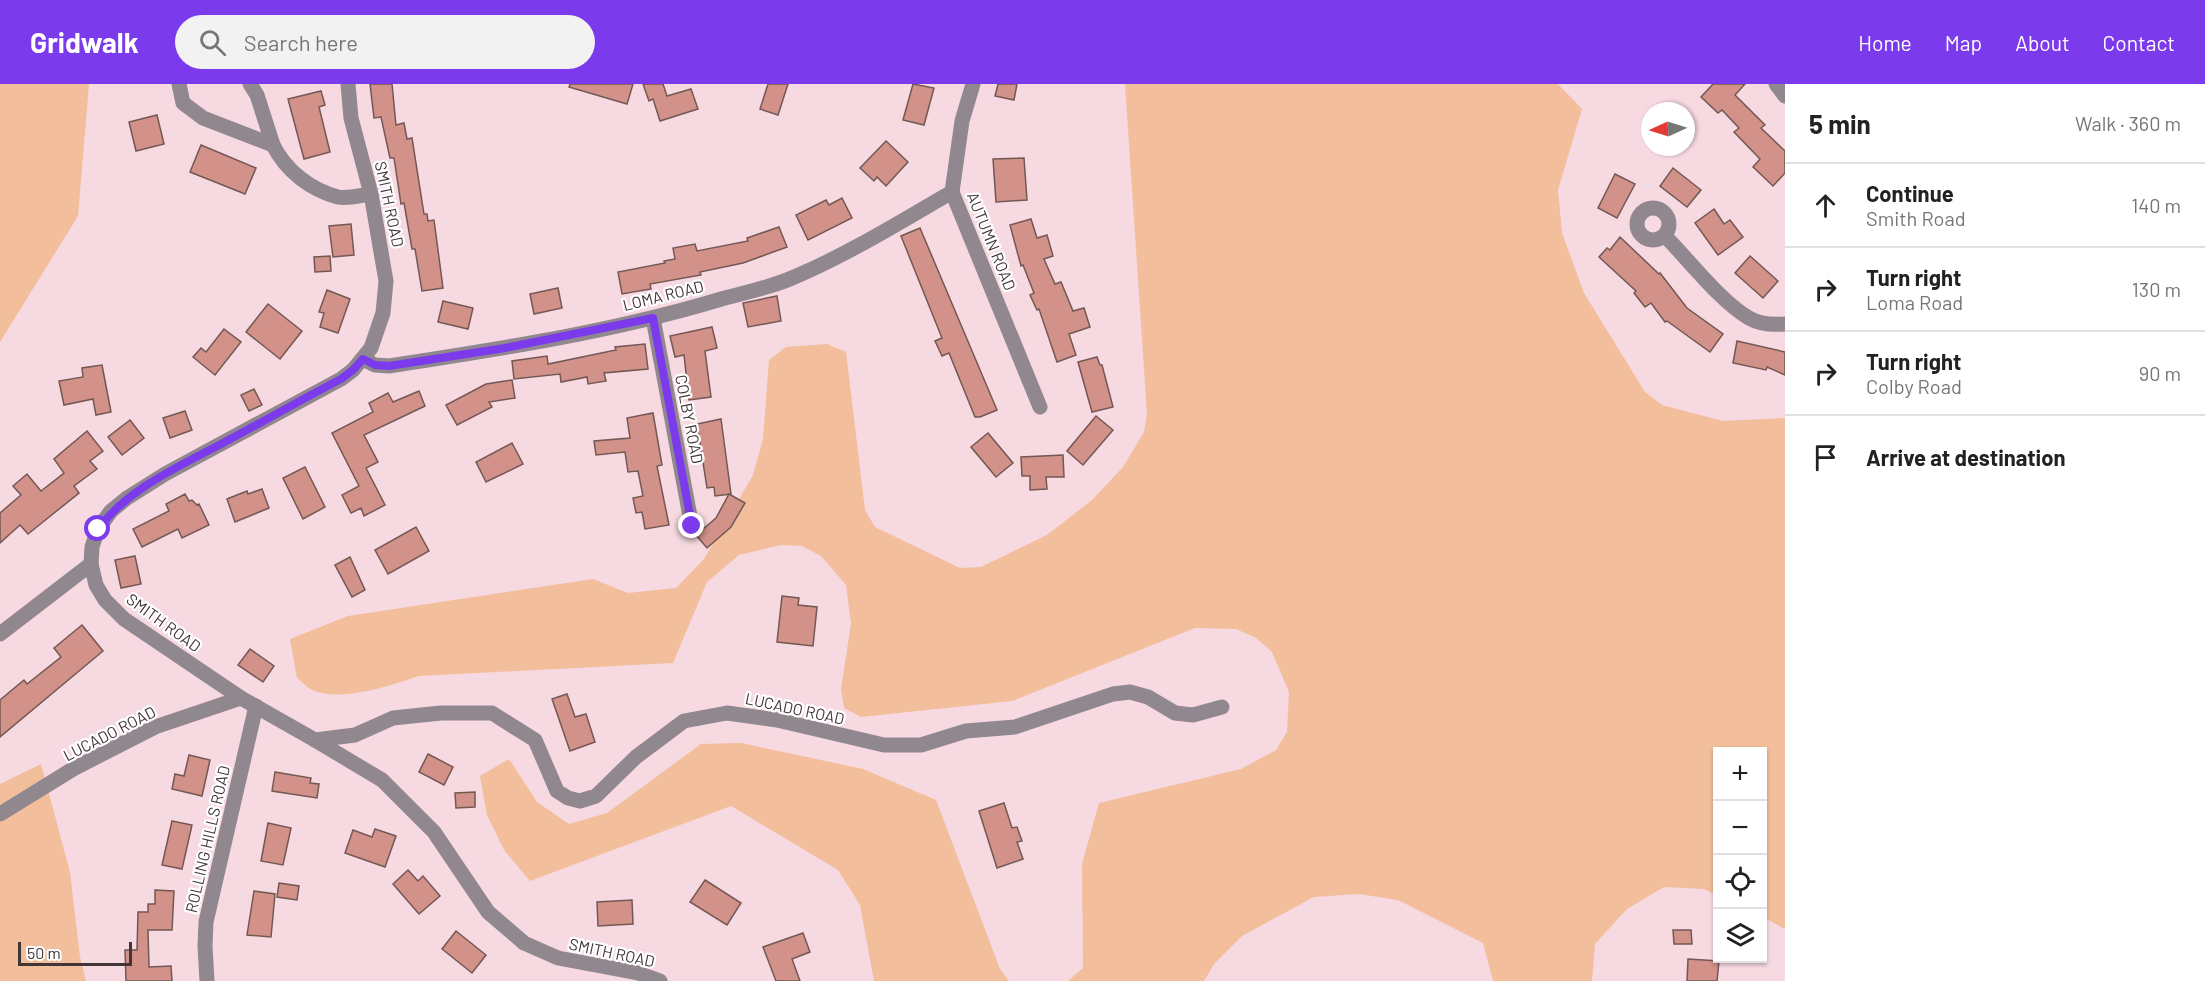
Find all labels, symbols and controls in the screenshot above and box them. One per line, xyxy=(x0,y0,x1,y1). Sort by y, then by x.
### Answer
search box xyxy=(175,15,595,69)
text: Gridwalk xyxy=(30,25,139,59)
icon: search xyxy=(196,26,229,59)
text: Search here xyxy=(244,29,358,55)
text: Home xyxy=(1858,30,1912,55)
text: Map xyxy=(1945,30,1982,55)
text: About xyxy=(2015,30,2070,55)
text: Contact xyxy=(2103,30,2175,55)
north arrow xyxy=(1641,102,1695,156)
text: 5 min xyxy=(1809,108,1871,139)
text: Walk · 360 m xyxy=(2075,111,2181,135)
street label: SMITH ROAD xyxy=(372,159,408,249)
text: Continue xyxy=(1866,180,1954,206)
street label: AUTUMN ROAD xyxy=(964,189,1020,293)
icon: ahead xyxy=(1809,189,1842,222)
text: 140 m xyxy=(2131,193,2181,217)
text: Smith Road xyxy=(1866,206,1966,230)
text: Turn right xyxy=(1866,264,1961,290)
icon: right xyxy=(1809,273,1842,306)
street label: LOMA ROAD xyxy=(621,276,705,314)
text: 130 m xyxy=(2132,277,2181,301)
text: Loma Road xyxy=(1866,290,1963,314)
text: Turn right xyxy=(1866,348,1961,374)
icon: right xyxy=(1809,357,1842,390)
text: 90 m xyxy=(2139,361,2181,385)
street label: COLBY ROAD xyxy=(672,373,708,465)
text: Colby Road xyxy=(1866,374,1962,398)
icon: arrive xyxy=(1809,441,1842,474)
text: Arrive at destination xyxy=(1866,444,2065,470)
route end xyxy=(678,512,704,538)
route start xyxy=(84,515,110,541)
street label: SMITH ROAD xyxy=(123,589,205,655)
street label: LUCADO ROAD xyxy=(744,688,846,728)
street label: LUCADO ROAD xyxy=(60,702,158,764)
map controls xyxy=(1713,747,1767,963)
button: + xyxy=(1713,747,1767,801)
street label: ROLLING HILLS ROAD xyxy=(181,764,233,914)
button: − xyxy=(1713,801,1767,855)
button: locate xyxy=(1713,855,1767,909)
button: layers xyxy=(1713,909,1767,963)
street label: SMITH ROAD xyxy=(567,934,657,970)
scale bar xyxy=(18,939,132,966)
text: 50 m xyxy=(27,943,61,962)

